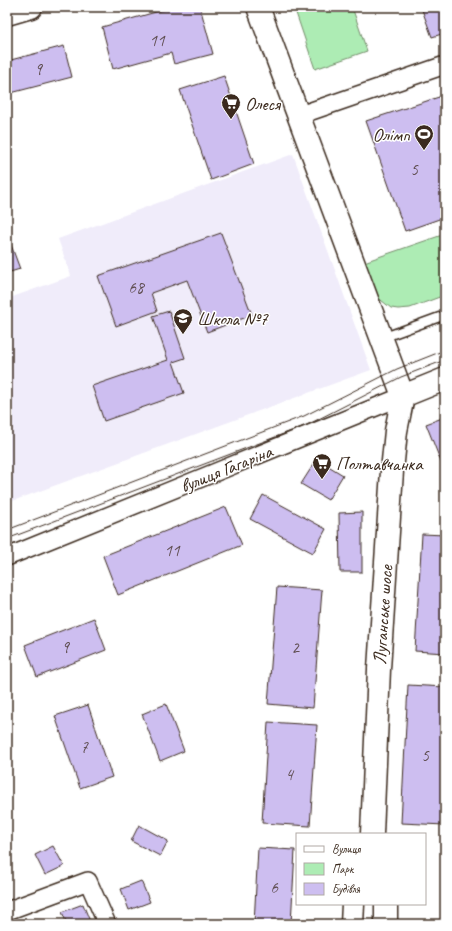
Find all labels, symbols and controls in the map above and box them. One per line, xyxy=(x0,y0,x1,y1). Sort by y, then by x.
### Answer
house number: 11 xyxy=(149,30,166,51)
house number: 9 xyxy=(34,59,43,80)
supermarket icon: Олеся xyxy=(220,92,242,120)
place label: Олеся xyxy=(245,92,282,116)
place label: Олімп xyxy=(372,123,410,147)
sports icon: Олімп xyxy=(413,123,435,151)
house number: 5 xyxy=(410,159,419,180)
house number: 68 xyxy=(128,277,146,298)
school or university icon: Школа №7 xyxy=(172,307,194,335)
place label: Школа №7 xyxy=(197,307,269,331)
street label: вулиця Гагаріна xyxy=(177,439,278,498)
supermarket icon: Полтавчанка xyxy=(311,452,333,480)
place label: Полтавчанка xyxy=(336,452,424,476)
house number: 11 xyxy=(164,540,181,561)
street label: Луганське шосе xyxy=(368,563,399,666)
house number: 9 xyxy=(61,637,70,658)
house number: 2 xyxy=(291,637,300,658)
house number: 7 xyxy=(80,737,89,758)
house number: 5 xyxy=(421,745,430,766)
house number: 4 xyxy=(285,764,295,785)
legend xyxy=(296,833,426,905)
text: Вулиця xyxy=(332,841,361,857)
text: Парк xyxy=(332,861,355,877)
house number: 6 xyxy=(270,877,279,898)
text: Будівля xyxy=(332,881,361,897)

